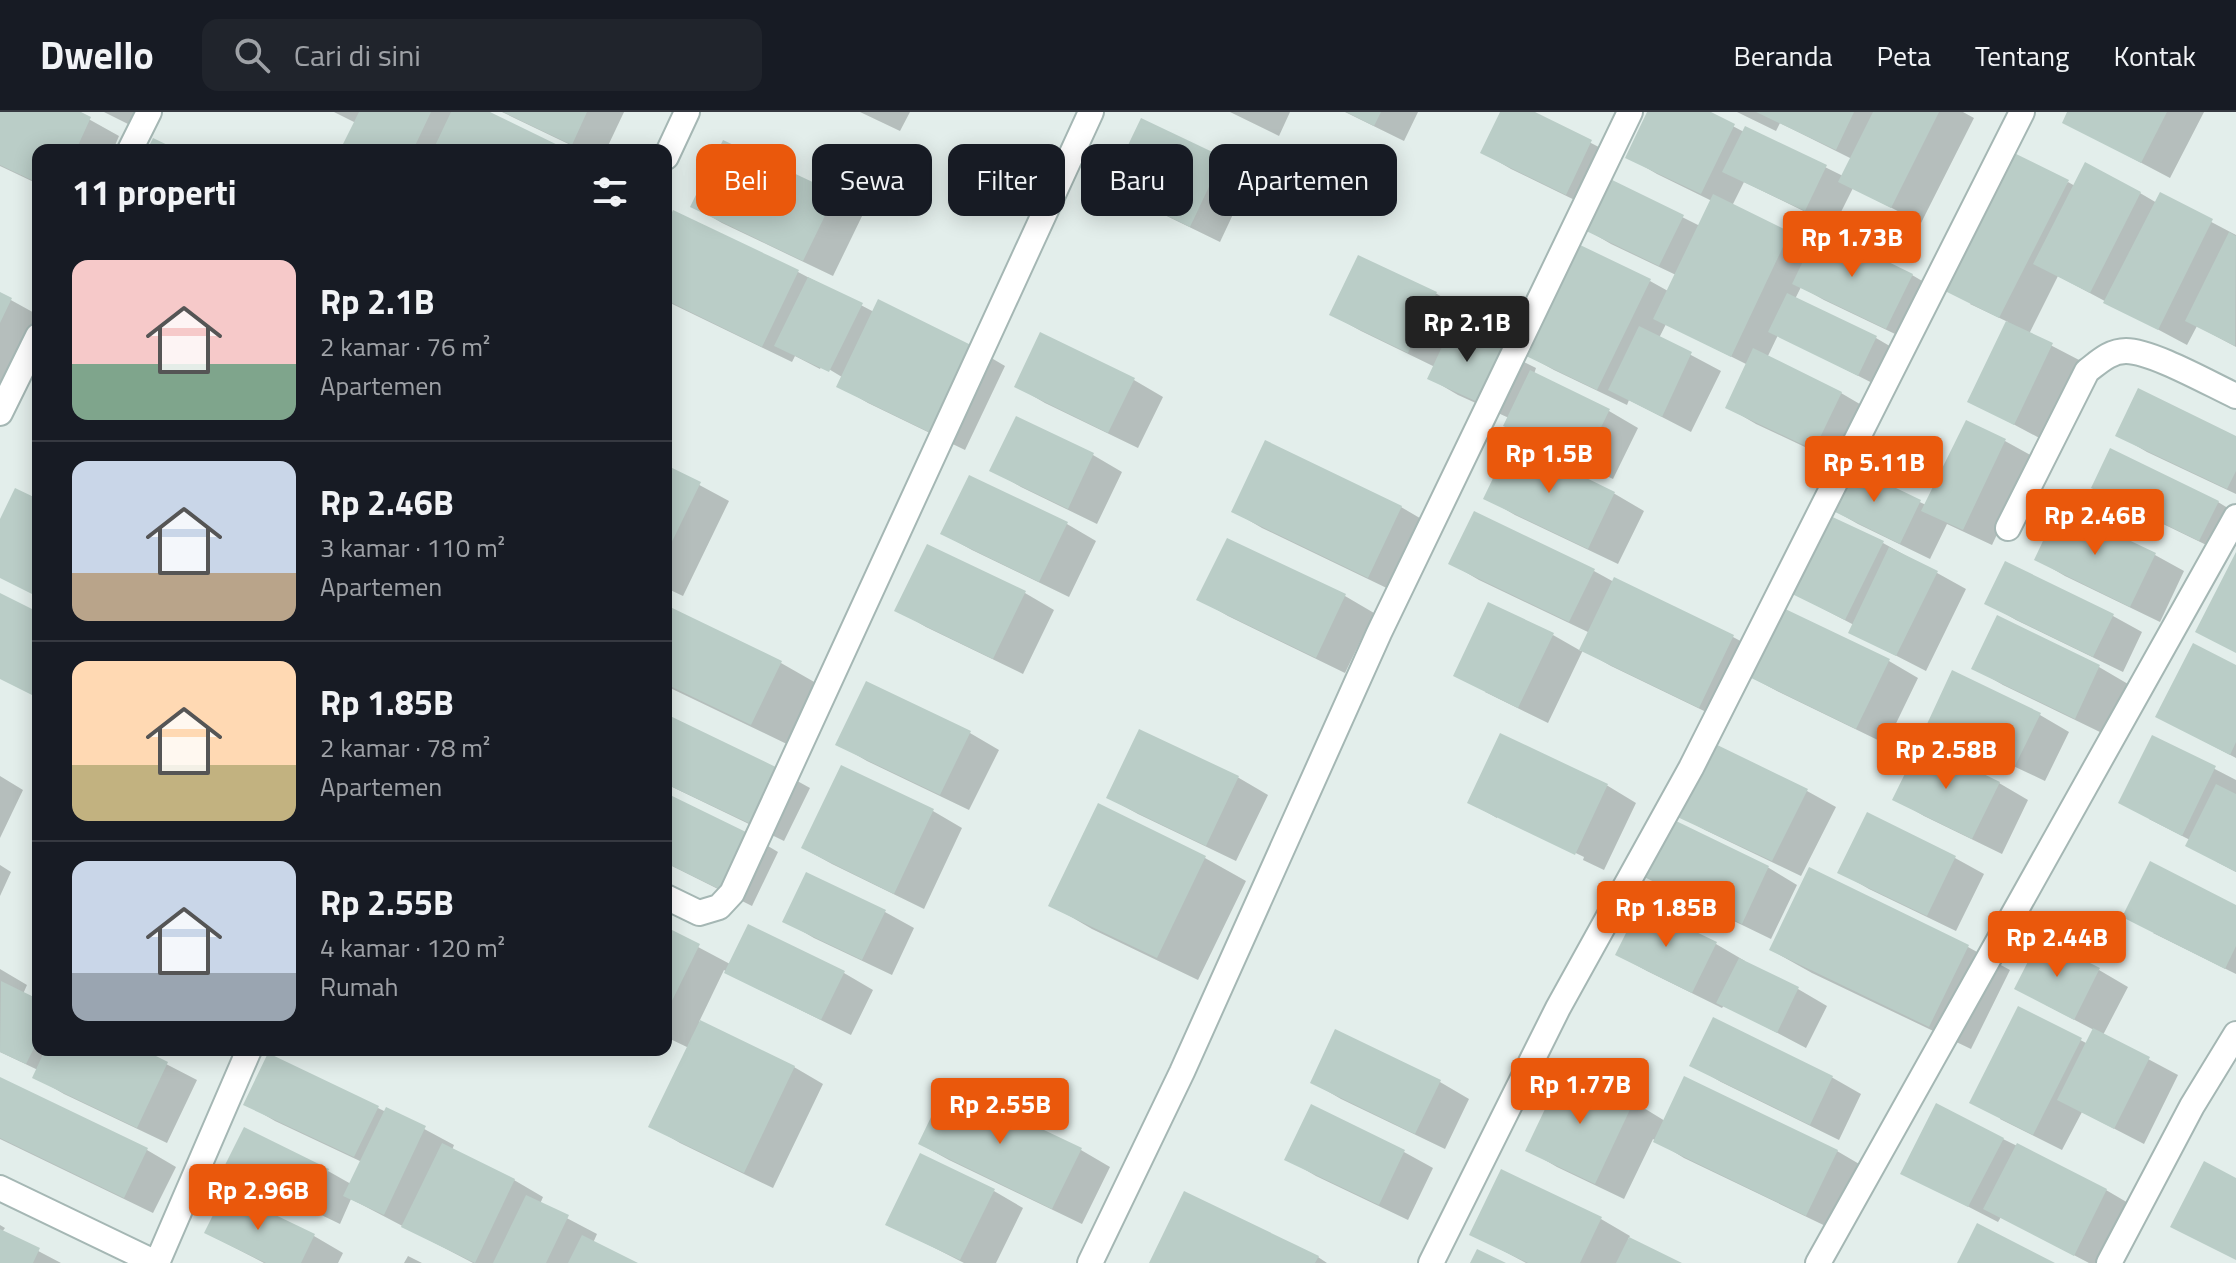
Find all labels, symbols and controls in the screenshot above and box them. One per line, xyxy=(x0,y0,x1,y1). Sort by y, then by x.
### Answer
search box xyxy=(202,19,762,91)
text: Dwello xyxy=(40,26,154,84)
text: Cari di sini xyxy=(294,32,421,78)
icon: search xyxy=(230,33,274,77)
text: Beranda xyxy=(1734,34,1833,77)
text: Peta xyxy=(1877,34,1931,77)
text: Tentang xyxy=(1975,34,2069,77)
text: Kontak xyxy=(2113,34,2196,77)
chip: Beli xyxy=(696,144,796,216)
chip: Sewa xyxy=(812,144,932,216)
chip: Filter xyxy=(948,144,1065,216)
chip: Baru xyxy=(1081,144,1193,216)
chip: Apartemen xyxy=(1209,144,1397,216)
text: 11 properti xyxy=(72,166,236,218)
icon: filters xyxy=(588,170,632,214)
pin: Rp 1.73B xyxy=(1769,211,1935,279)
text: Rp 1.73B xyxy=(1801,217,1903,256)
text: Rp 2.1B xyxy=(320,275,435,327)
icon: home xyxy=(136,292,232,388)
pin: Rp 2.1B xyxy=(1393,296,1541,364)
text: Rp 2.1B xyxy=(1423,302,1511,341)
text: 2 kamar · 76 m² xyxy=(320,327,490,366)
text: Apartemen xyxy=(320,366,442,405)
pin: Rp 1.5B xyxy=(1475,427,1623,495)
text: Rp 1.5B xyxy=(1505,433,1593,472)
pin: Rp 5.11B xyxy=(1791,436,1957,504)
text: Rp 5.11B xyxy=(1823,442,1925,481)
text: Rp 2.46B xyxy=(320,476,454,528)
pin: Rp 2.46B xyxy=(2012,489,2178,557)
icon: home xyxy=(136,493,232,589)
text: Rp 2.46B xyxy=(2044,495,2146,534)
text: 3 kamar · 110 m² xyxy=(320,528,505,567)
text: Apartemen xyxy=(320,567,442,606)
text: Rp 1.85B xyxy=(320,676,454,728)
icon: home xyxy=(136,693,232,789)
pin: Rp 2.58B xyxy=(1863,723,2029,791)
text: 2 kamar · 78 m² xyxy=(320,728,490,767)
text: Rp 2.58B xyxy=(1895,729,1997,768)
text: Apartemen xyxy=(320,767,442,806)
text: Rp 2.55B xyxy=(320,876,454,928)
pin: Rp 1.85B xyxy=(1583,881,1749,949)
text: Rp 1.85B xyxy=(1615,887,1717,926)
icon: home xyxy=(136,893,232,989)
pin: Rp 2.44B xyxy=(1974,911,2140,979)
text: Rp 2.44B xyxy=(2006,917,2108,956)
text: 4 kamar · 120 m² xyxy=(320,928,505,967)
text: Rumah xyxy=(320,967,398,1006)
pin: Rp 1.77B xyxy=(1497,1058,1663,1126)
text: Rp 1.77B xyxy=(1529,1064,1631,1103)
pin: Rp 2.55B xyxy=(917,1078,1083,1146)
text: Rp 2.55B xyxy=(949,1084,1051,1123)
pin: Rp 2.96B xyxy=(175,1164,341,1232)
text: Rp 2.96B xyxy=(207,1170,309,1209)

